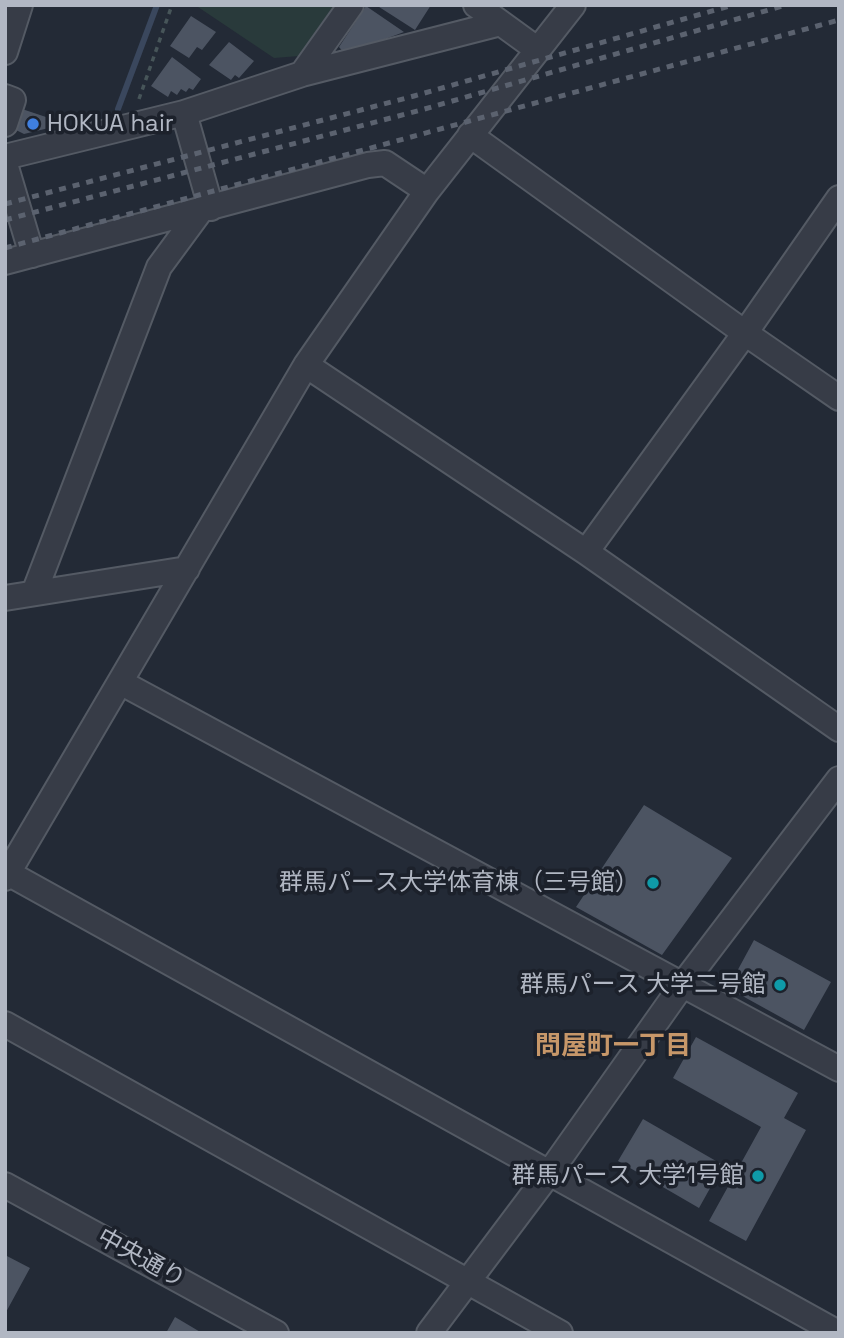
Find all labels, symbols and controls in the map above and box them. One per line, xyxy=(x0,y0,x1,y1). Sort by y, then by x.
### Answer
place label: HOKUA hair xyxy=(47,110,174,138)
marker: HOKUA hair xyxy=(25,116,41,132)
place label: 群馬パース大学体育棟（三号館） xyxy=(279,869,639,897)
marker: 群馬パース大学体育棟（三号館） xyxy=(645,875,661,891)
place label: 群馬パース 大学二号館 xyxy=(520,971,766,999)
marker: 群馬パース 大学二号館 xyxy=(772,977,788,993)
district label: 問屋町一丁目 xyxy=(535,1031,691,1063)
place label: 群馬パース 大学1号館 xyxy=(512,1162,744,1190)
marker: 群馬パース 大学1号館 xyxy=(750,1168,766,1184)
street label: 中央通り xyxy=(92,1223,190,1295)

